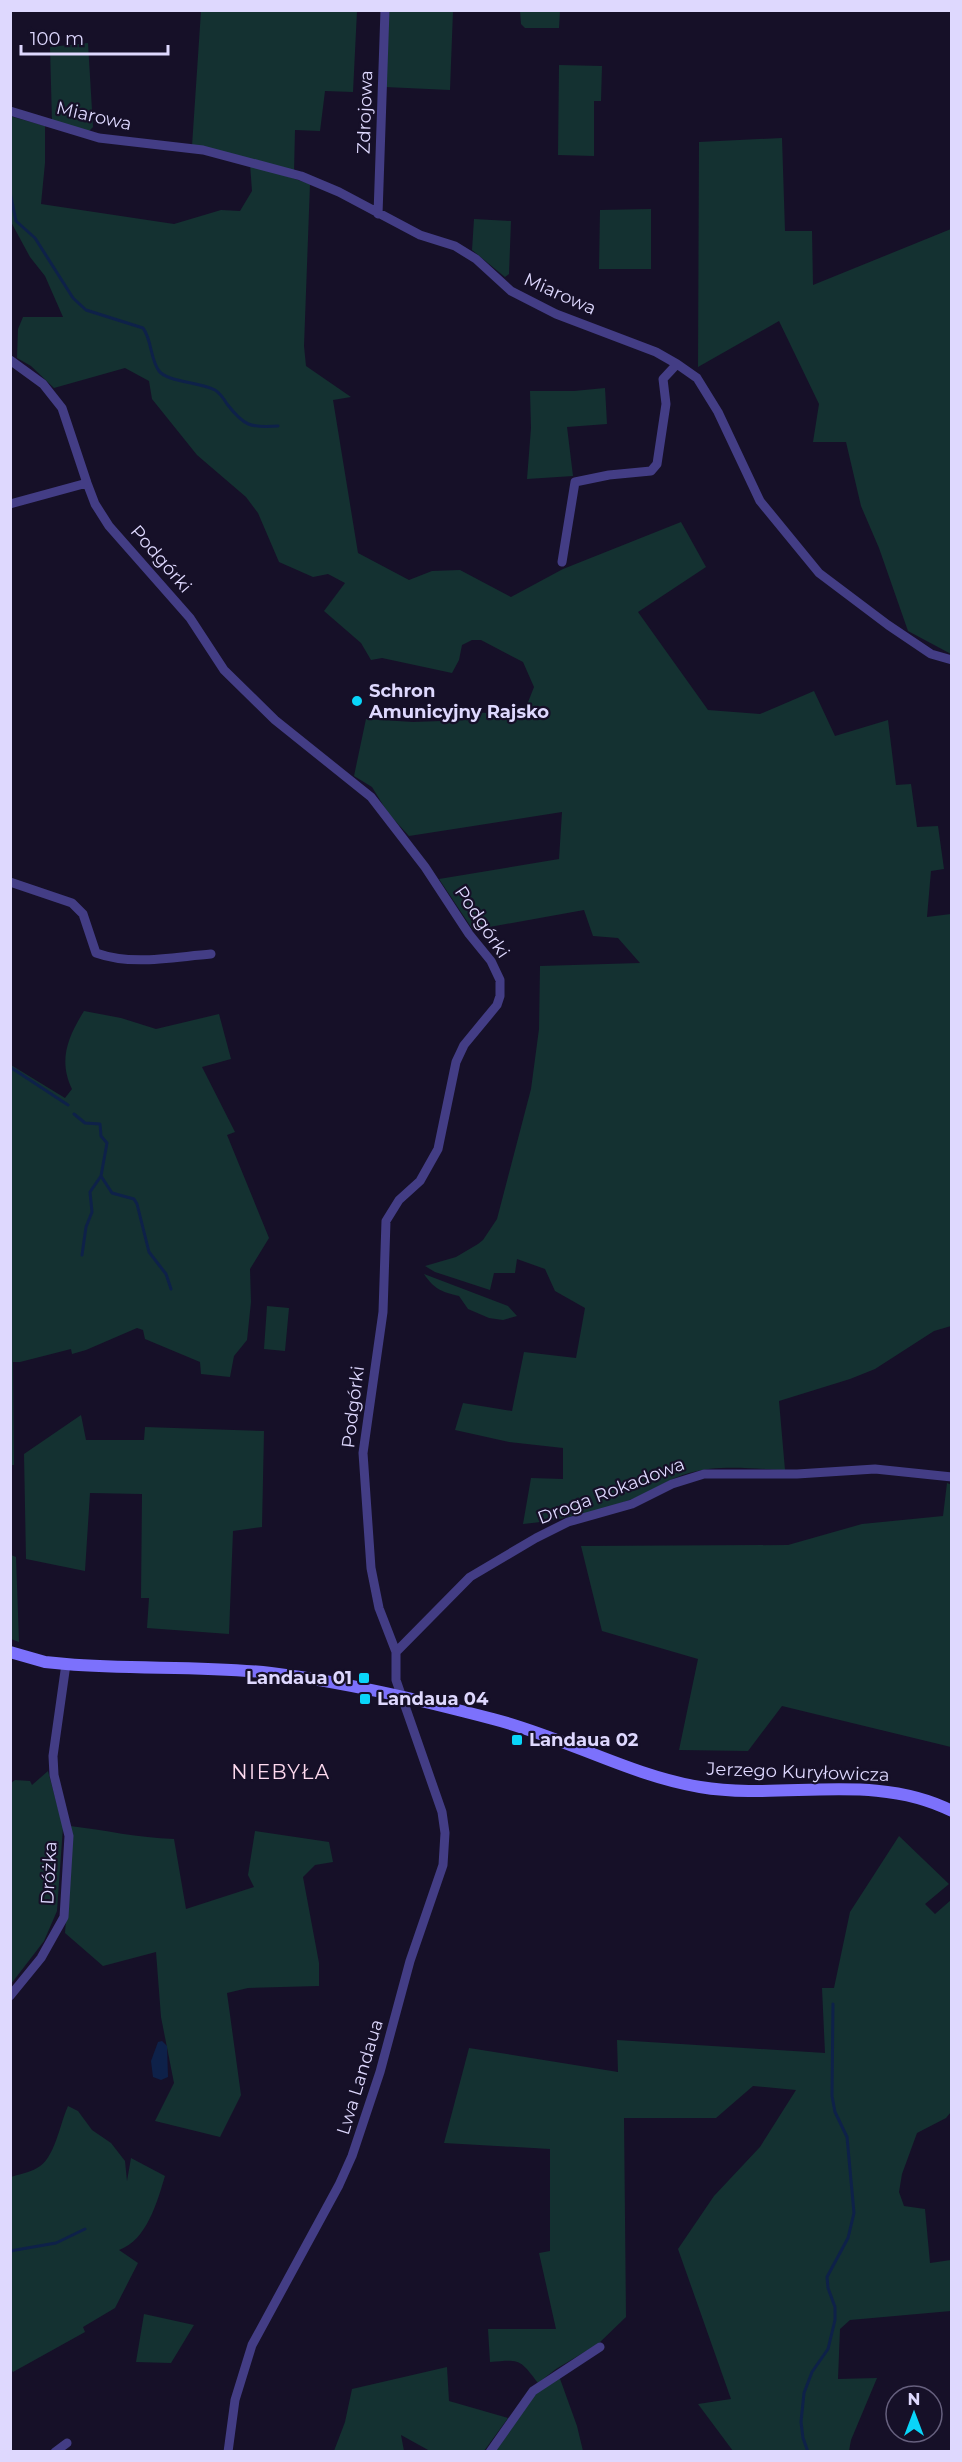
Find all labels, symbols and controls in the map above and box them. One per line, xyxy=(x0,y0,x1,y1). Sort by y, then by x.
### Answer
scale bar xyxy=(21,18,168,56)
text: 100 m xyxy=(30,28,84,50)
street label: Zdrojowa xyxy=(353,70,377,154)
street label: Miarowa xyxy=(54,97,134,135)
street label: Miarowa xyxy=(520,268,600,320)
street label: Podgórki xyxy=(126,521,196,597)
place label: Schron Amunicyjny Rajsko xyxy=(368,680,549,723)
marker: Schron Amunicyjny Rajsko xyxy=(350,694,364,708)
street label: Podgórki xyxy=(450,882,514,962)
street label: Podgórki xyxy=(337,1365,369,1449)
street label: Droga Rokadowa xyxy=(534,1453,688,1529)
place label: Landaua 01 xyxy=(246,1667,352,1689)
marker: Landaua 01 xyxy=(357,1671,371,1685)
place label: Landaua 04 xyxy=(377,1688,489,1710)
marker: Landaua 04 xyxy=(358,1692,372,1706)
place label: Landaua 02 xyxy=(529,1729,639,1751)
marker: Landaua 02 xyxy=(510,1733,524,1747)
street label: Jerzego Kuryłowicza xyxy=(705,1758,890,1786)
district label: NIEBYŁA xyxy=(231,1760,331,1784)
street label: Dróżka xyxy=(36,1841,62,1905)
street label: Lwa Landaua xyxy=(332,2017,388,2137)
north arrow xyxy=(884,2384,944,2444)
text: N xyxy=(908,2390,920,2409)

